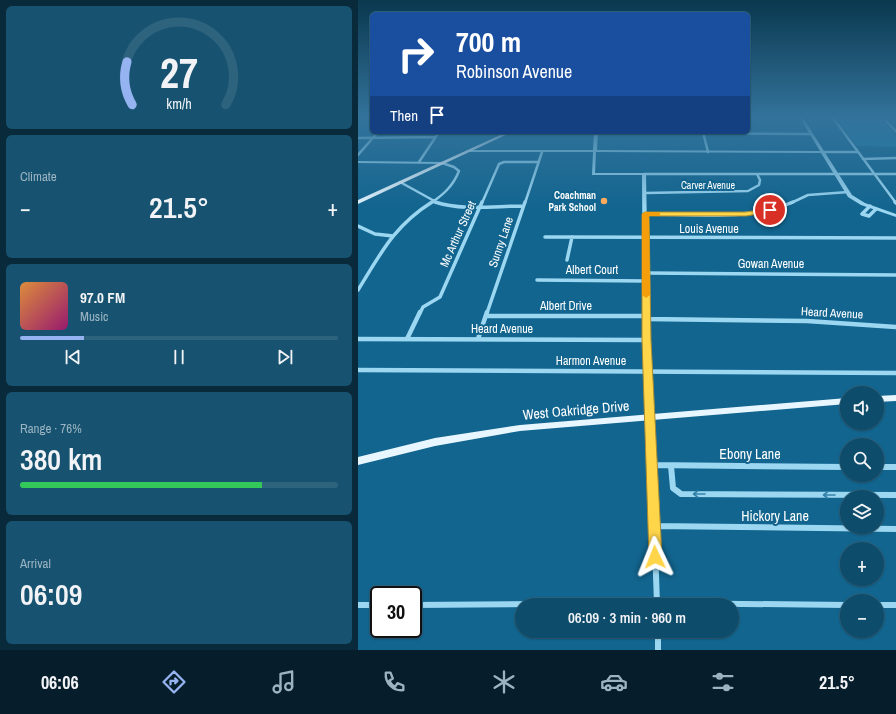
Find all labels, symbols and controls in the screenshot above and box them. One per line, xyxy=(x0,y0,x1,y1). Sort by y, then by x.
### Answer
text: 700 m xyxy=(456,23,521,61)
icon: right xyxy=(390,28,442,80)
text: 27 xyxy=(160,45,198,101)
text: Robinson Avenue xyxy=(456,59,572,84)
text: km/h xyxy=(166,94,192,113)
icon: arrive xyxy=(426,104,448,126)
text: Then xyxy=(390,105,418,126)
text: Climate xyxy=(20,168,57,185)
street label: Carver Avenue xyxy=(681,179,735,192)
text: 21.5° xyxy=(149,187,209,227)
place label: Coachman Park School xyxy=(549,189,596,214)
text: − xyxy=(20,193,31,223)
text: + xyxy=(327,193,338,223)
pin xyxy=(753,193,787,227)
marker: Coachman Park School xyxy=(599,196,609,206)
street label: Mc Arthur Street xyxy=(436,198,480,270)
icon: arrive xyxy=(759,199,781,221)
street label: Sunny Lane xyxy=(485,215,517,269)
street label: Louis Avenue xyxy=(679,221,739,237)
street label: Gowan Avenue xyxy=(738,256,804,272)
street label: Albert Court xyxy=(565,262,619,278)
text: 97.0 FM xyxy=(80,287,125,308)
street label: Albert Drive xyxy=(539,298,592,314)
street label: Heard Avenue xyxy=(801,303,863,323)
text: Music xyxy=(80,308,108,325)
street label: Heard Avenue xyxy=(471,321,533,337)
icon: previous xyxy=(62,346,84,368)
icon: pause xyxy=(168,346,190,368)
icon: next xyxy=(274,346,296,368)
street label: Harmon Avenue xyxy=(556,353,626,369)
map controls xyxy=(840,386,884,638)
button: sound xyxy=(840,386,884,430)
street label: West Oakridge Drive xyxy=(522,396,630,424)
text: Range · 76% xyxy=(20,420,82,437)
button: search xyxy=(840,438,884,482)
text: 380 km xyxy=(20,439,102,479)
street label: Ebony Lane xyxy=(719,445,781,463)
one-way arrow xyxy=(693,490,706,498)
button: layers xyxy=(840,490,884,534)
one-way arrow xyxy=(823,491,836,499)
street label: Hickory Lane xyxy=(741,507,809,525)
position arrow xyxy=(634,536,676,578)
button: + xyxy=(840,542,884,586)
text: Arrival xyxy=(20,555,51,572)
text: 06:09 xyxy=(20,574,82,614)
speed limit sign: 30 xyxy=(370,586,422,638)
button: − xyxy=(840,594,884,638)
text: 06:09 · 3 min · 960 m xyxy=(568,607,686,628)
icon: directions xyxy=(160,668,188,696)
icon: music xyxy=(270,668,298,696)
icon: phone xyxy=(380,668,408,696)
icon: climate xyxy=(490,668,518,696)
icon: car xyxy=(600,668,628,696)
icon: filters xyxy=(709,668,737,696)
text: 06:06 xyxy=(41,670,79,695)
text: 21.5° xyxy=(819,670,855,695)

